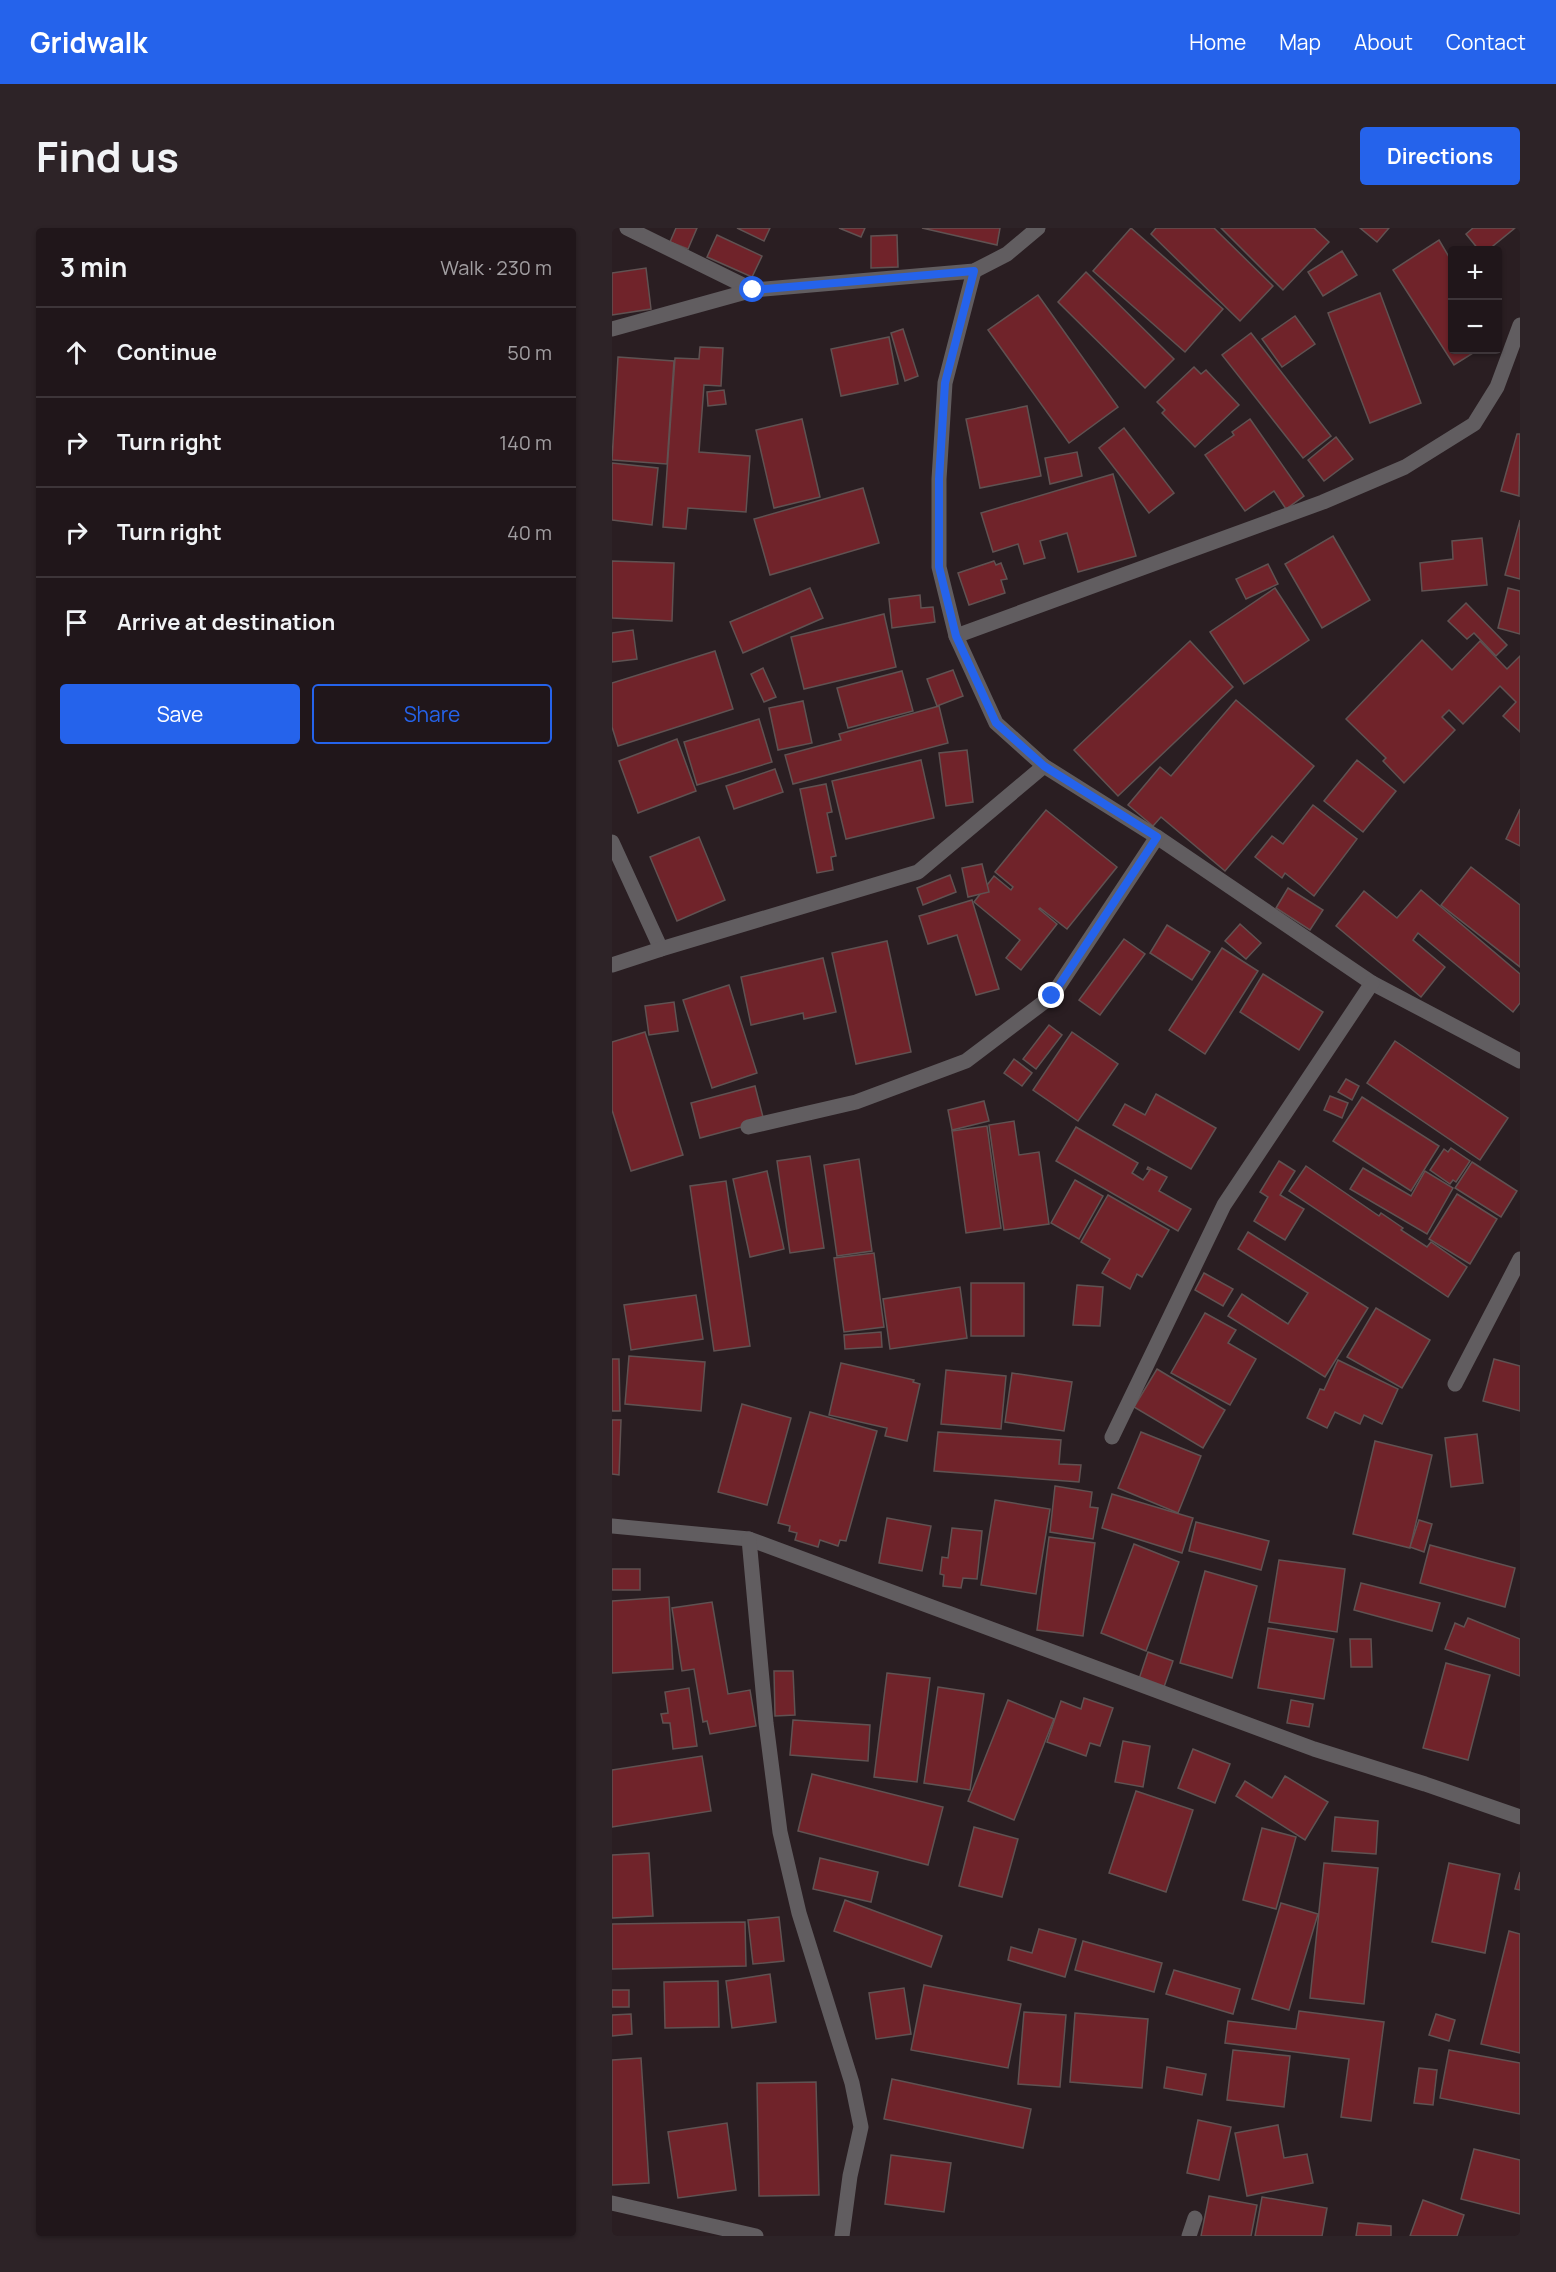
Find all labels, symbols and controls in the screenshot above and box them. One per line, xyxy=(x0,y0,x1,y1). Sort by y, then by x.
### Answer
text: Gridwalk xyxy=(30,23,147,61)
text: Home xyxy=(1189,28,1246,56)
text: Map xyxy=(1279,28,1321,56)
text: About xyxy=(1354,28,1413,56)
text: Contact xyxy=(1446,28,1526,56)
text: Find us xyxy=(36,127,179,185)
button: Directions xyxy=(1360,127,1520,185)
map controls xyxy=(1448,246,1502,354)
button: + xyxy=(1448,246,1502,300)
text: 3 min xyxy=(60,249,127,285)
text: Walk · 230 m xyxy=(440,254,552,281)
route start xyxy=(739,276,765,302)
button: − xyxy=(1448,300,1502,354)
icon: ahead xyxy=(60,336,93,369)
text: Continue xyxy=(117,337,217,367)
text: 50 m xyxy=(507,339,552,366)
icon: right xyxy=(60,426,93,459)
text: Turn right xyxy=(117,427,222,457)
text: 140 m xyxy=(499,429,552,456)
icon: right xyxy=(60,516,93,549)
text: Turn right xyxy=(117,517,222,547)
text: 40 m xyxy=(507,519,552,546)
icon: arrive xyxy=(60,606,93,639)
text: Arrive at destination xyxy=(117,607,335,637)
button: Save xyxy=(60,684,300,744)
button: Share xyxy=(312,684,552,744)
route end xyxy=(1038,982,1064,1008)

